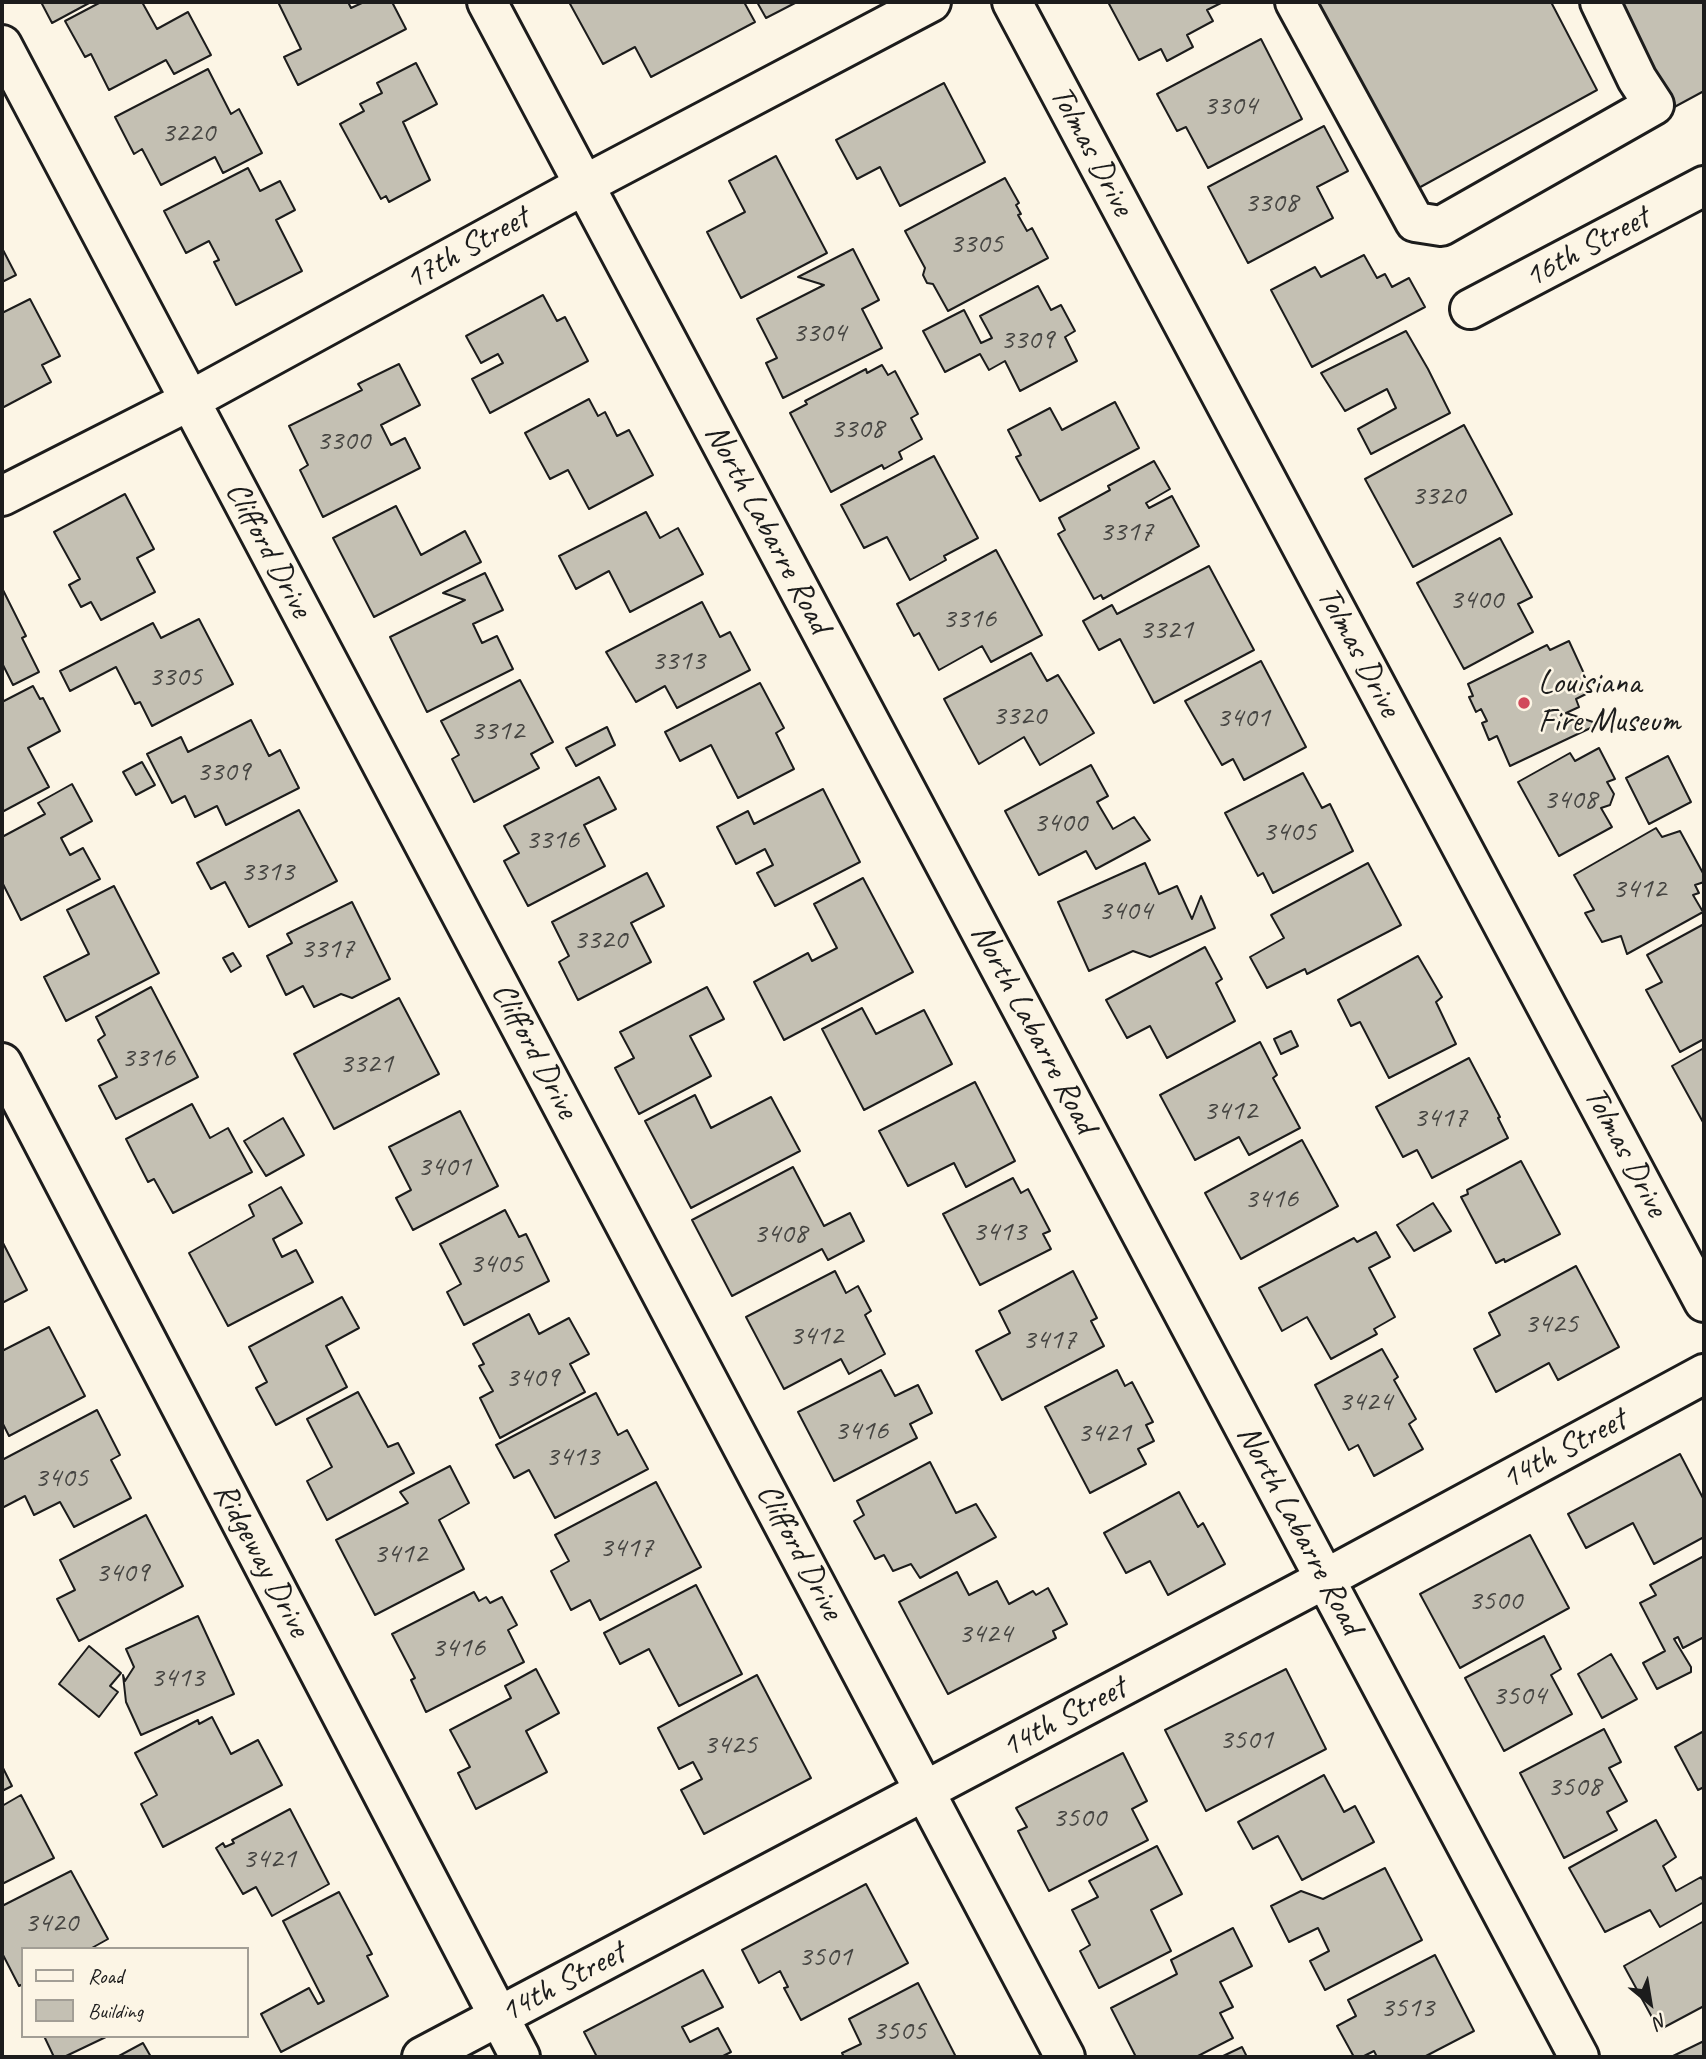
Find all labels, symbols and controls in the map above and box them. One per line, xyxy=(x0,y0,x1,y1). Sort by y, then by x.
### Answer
street label: Tolmas Drive xyxy=(1040,79,1142,223)
house number: 3304 xyxy=(1203,88,1257,124)
house number: 3220 xyxy=(161,115,215,151)
house number: 3308 xyxy=(1244,185,1298,221)
street label: 17th Street xyxy=(398,199,536,299)
street label: 16th Street xyxy=(1518,199,1656,297)
house number: 3305 xyxy=(949,226,1003,262)
house number: 3304 xyxy=(792,315,846,351)
house number: 3309 xyxy=(1000,322,1054,358)
house number: 3308 xyxy=(830,411,884,447)
street label: North Labarre Road xyxy=(695,418,839,640)
house number: 3300 xyxy=(316,423,370,459)
street label: Clifford Drive xyxy=(216,475,320,625)
house number: 3320 xyxy=(1411,478,1465,514)
house number: 3317 xyxy=(1099,514,1153,550)
street label: Tolmas Drive xyxy=(1307,580,1409,724)
house number: 3400 xyxy=(1449,582,1503,618)
house number: 3316 xyxy=(942,601,996,637)
house number: 3321 xyxy=(1139,612,1193,648)
house number: 3313 xyxy=(651,643,705,679)
house number: 3305 xyxy=(148,659,202,695)
place label: Louisiana Fire Museum xyxy=(1538,664,1680,742)
marker: Louisiana Fire Museum xyxy=(1516,695,1532,711)
house number: 3320 xyxy=(992,698,1046,734)
house number: 3401 xyxy=(1216,700,1270,736)
house number: 3312 xyxy=(470,713,524,749)
house number: 3309 xyxy=(196,754,250,790)
house number: 3408 xyxy=(1543,782,1597,818)
house number: 3400 xyxy=(1033,805,1087,841)
house number: 3405 xyxy=(1262,814,1316,850)
house number: 3316 xyxy=(525,822,579,858)
house number: 3313 xyxy=(240,854,294,890)
house number: 3412 xyxy=(1612,871,1666,907)
house number: 3404 xyxy=(1098,893,1152,929)
street label: North Labarre Road xyxy=(961,918,1105,1140)
house number: 3320 xyxy=(573,922,627,958)
house number: 3317 xyxy=(300,931,354,967)
street label: Clifford Drive xyxy=(482,976,586,1126)
house number: 3316 xyxy=(121,1040,175,1076)
house number: 3321 xyxy=(339,1046,393,1082)
street label: Tolmas Drive xyxy=(1574,1080,1676,1224)
house number: 3412 xyxy=(1203,1093,1257,1129)
house number: 3417 xyxy=(1413,1100,1467,1136)
house number: 3401 xyxy=(417,1149,471,1185)
house number: 3416 xyxy=(1244,1181,1298,1217)
house number: 3413 xyxy=(972,1214,1026,1250)
house number: 3408 xyxy=(753,1216,807,1252)
house number: 3405 xyxy=(469,1246,523,1282)
house number: 3425 xyxy=(1524,1306,1578,1342)
house number: 3412 xyxy=(789,1318,843,1354)
house number: 3417 xyxy=(1022,1322,1076,1358)
house number: 3409 xyxy=(505,1360,559,1396)
house number: 3424 xyxy=(1338,1384,1392,1420)
street label: 14th Street xyxy=(1495,1401,1633,1499)
house number: 3416 xyxy=(834,1413,888,1449)
house number: 3421 xyxy=(1077,1415,1131,1451)
street label: North Labarre Road xyxy=(1227,1419,1371,1641)
house number: 3413 xyxy=(545,1439,599,1475)
house number: 3405 xyxy=(34,1460,88,1496)
street label: Ridgeway Drive xyxy=(204,1476,318,1644)
street label: Clifford Drive xyxy=(747,1477,851,1627)
house number: 3417 xyxy=(599,1530,653,1566)
house number: 3412 xyxy=(373,1536,427,1572)
house number: 3409 xyxy=(95,1555,149,1591)
house number: 3500 xyxy=(1468,1583,1522,1619)
house number: 3424 xyxy=(958,1616,1012,1652)
house number: 3416 xyxy=(431,1630,485,1666)
house number: 3413 xyxy=(150,1660,204,1696)
street label: 14th Street xyxy=(995,1669,1133,1767)
house number: 3504 xyxy=(1492,1678,1546,1714)
house number: 3501 xyxy=(1219,1722,1273,1758)
house number: 3425 xyxy=(703,1727,757,1763)
house number: 3508 xyxy=(1547,1769,1601,1805)
house number: 3500 xyxy=(1052,1800,1106,1836)
house number: 3421 xyxy=(242,1841,296,1877)
house number: 3420 xyxy=(24,1905,78,1941)
street label: 14th Street xyxy=(494,1934,632,2032)
house number: 3501 xyxy=(798,1939,852,1975)
legend xyxy=(21,1947,248,2038)
text: Road xyxy=(88,1963,123,1989)
north arrow xyxy=(1615,1968,1685,2038)
house number: 3513 xyxy=(1380,1990,1434,2026)
text: Building xyxy=(88,1998,143,2024)
text: N xyxy=(1649,2008,1672,2035)
house number: 3505 xyxy=(872,2013,926,2049)

